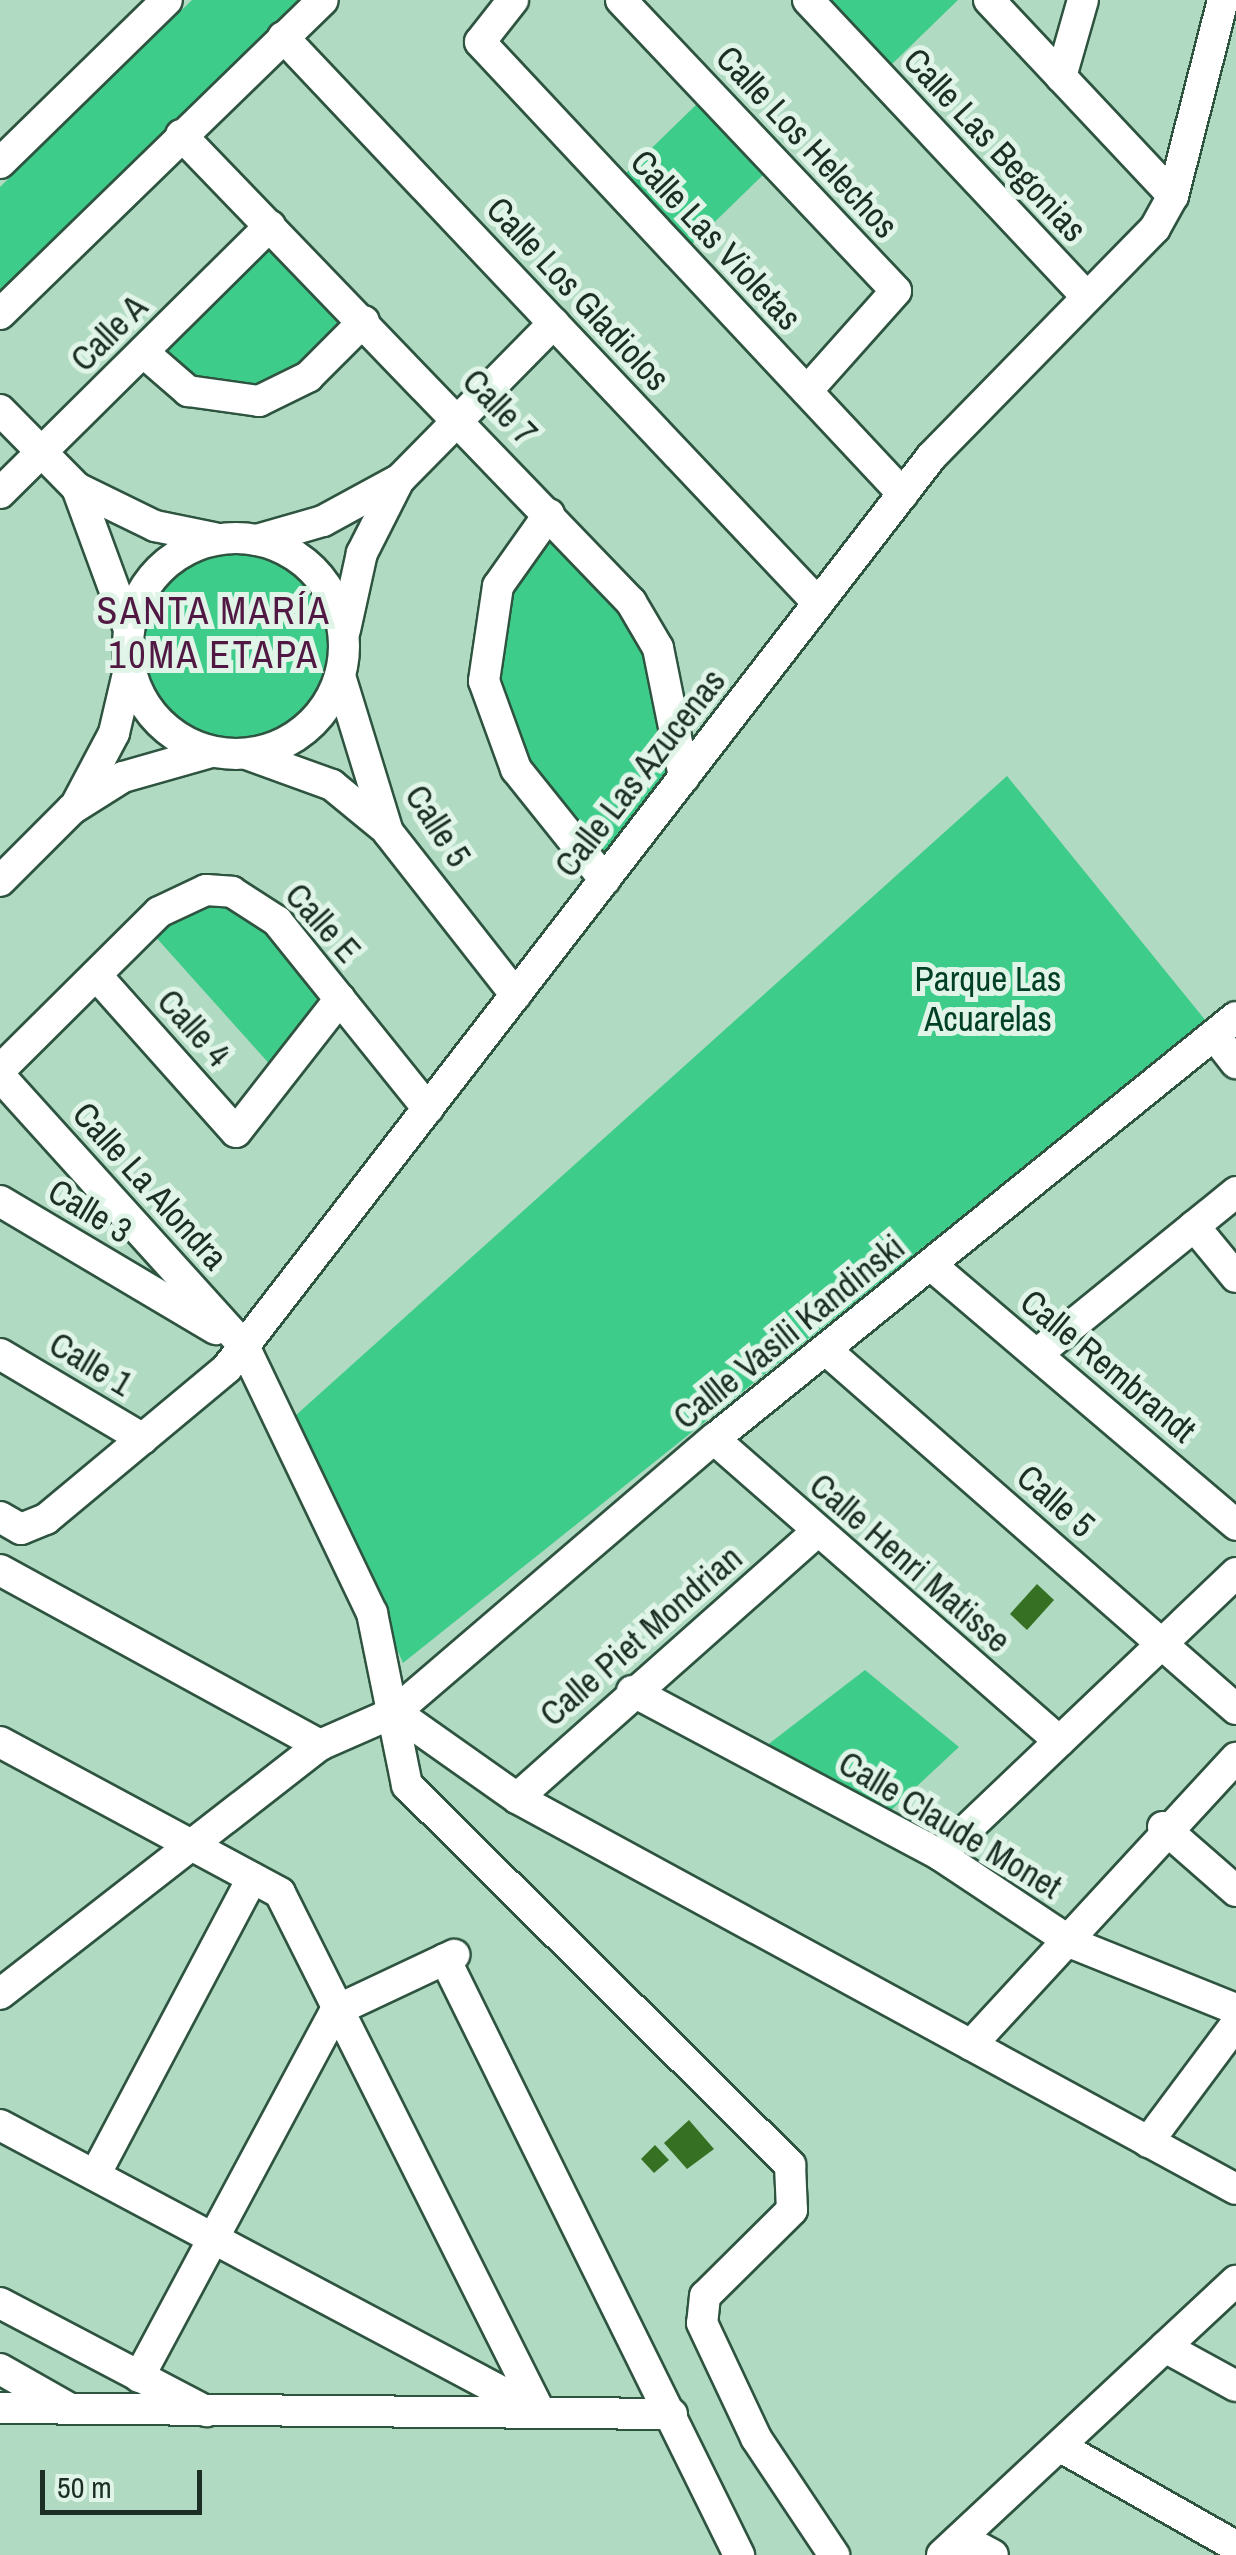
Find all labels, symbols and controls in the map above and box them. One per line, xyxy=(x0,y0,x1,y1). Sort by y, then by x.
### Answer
street label: Calle Los Helechos xyxy=(707,37,907,247)
street label: Calle Las Begonias xyxy=(895,40,1095,250)
street label: Calle Las Violetas xyxy=(622,141,810,339)
street label: Calle Los Gladiolos xyxy=(478,189,678,399)
street label: Calle A xyxy=(61,285,157,381)
street label: Calle 7 xyxy=(454,360,546,454)
district label: SANTA MARÍA 10MA ETAPA xyxy=(96,588,332,678)
street label: Calle Las Azucenas xyxy=(545,660,735,886)
street label: Calle 5 xyxy=(396,777,480,875)
street label: Calle E xyxy=(276,875,370,971)
park label: Parque Las Acuarelas xyxy=(915,958,1061,1040)
street label: Calle 4 xyxy=(149,981,239,1075)
street label: Calle La Alondra xyxy=(63,1093,237,1279)
street label: Calle 3 xyxy=(41,1170,139,1252)
street label: Callle Vasili Kandinski xyxy=(665,1226,913,1438)
street label: Calle Rembrandt xyxy=(1012,1281,1204,1451)
street label: Calle 1 xyxy=(42,1323,140,1405)
street label: Calle 5 xyxy=(1009,1456,1103,1546)
street label: Calle Henri Matisse xyxy=(801,1464,1019,1662)
street label: Calle Piet Mondrian xyxy=(532,1537,750,1735)
street label: Calle Claude Monet xyxy=(831,1742,1069,1908)
scale bar xyxy=(45,2450,208,2512)
text: 50 m xyxy=(57,2467,112,2507)

